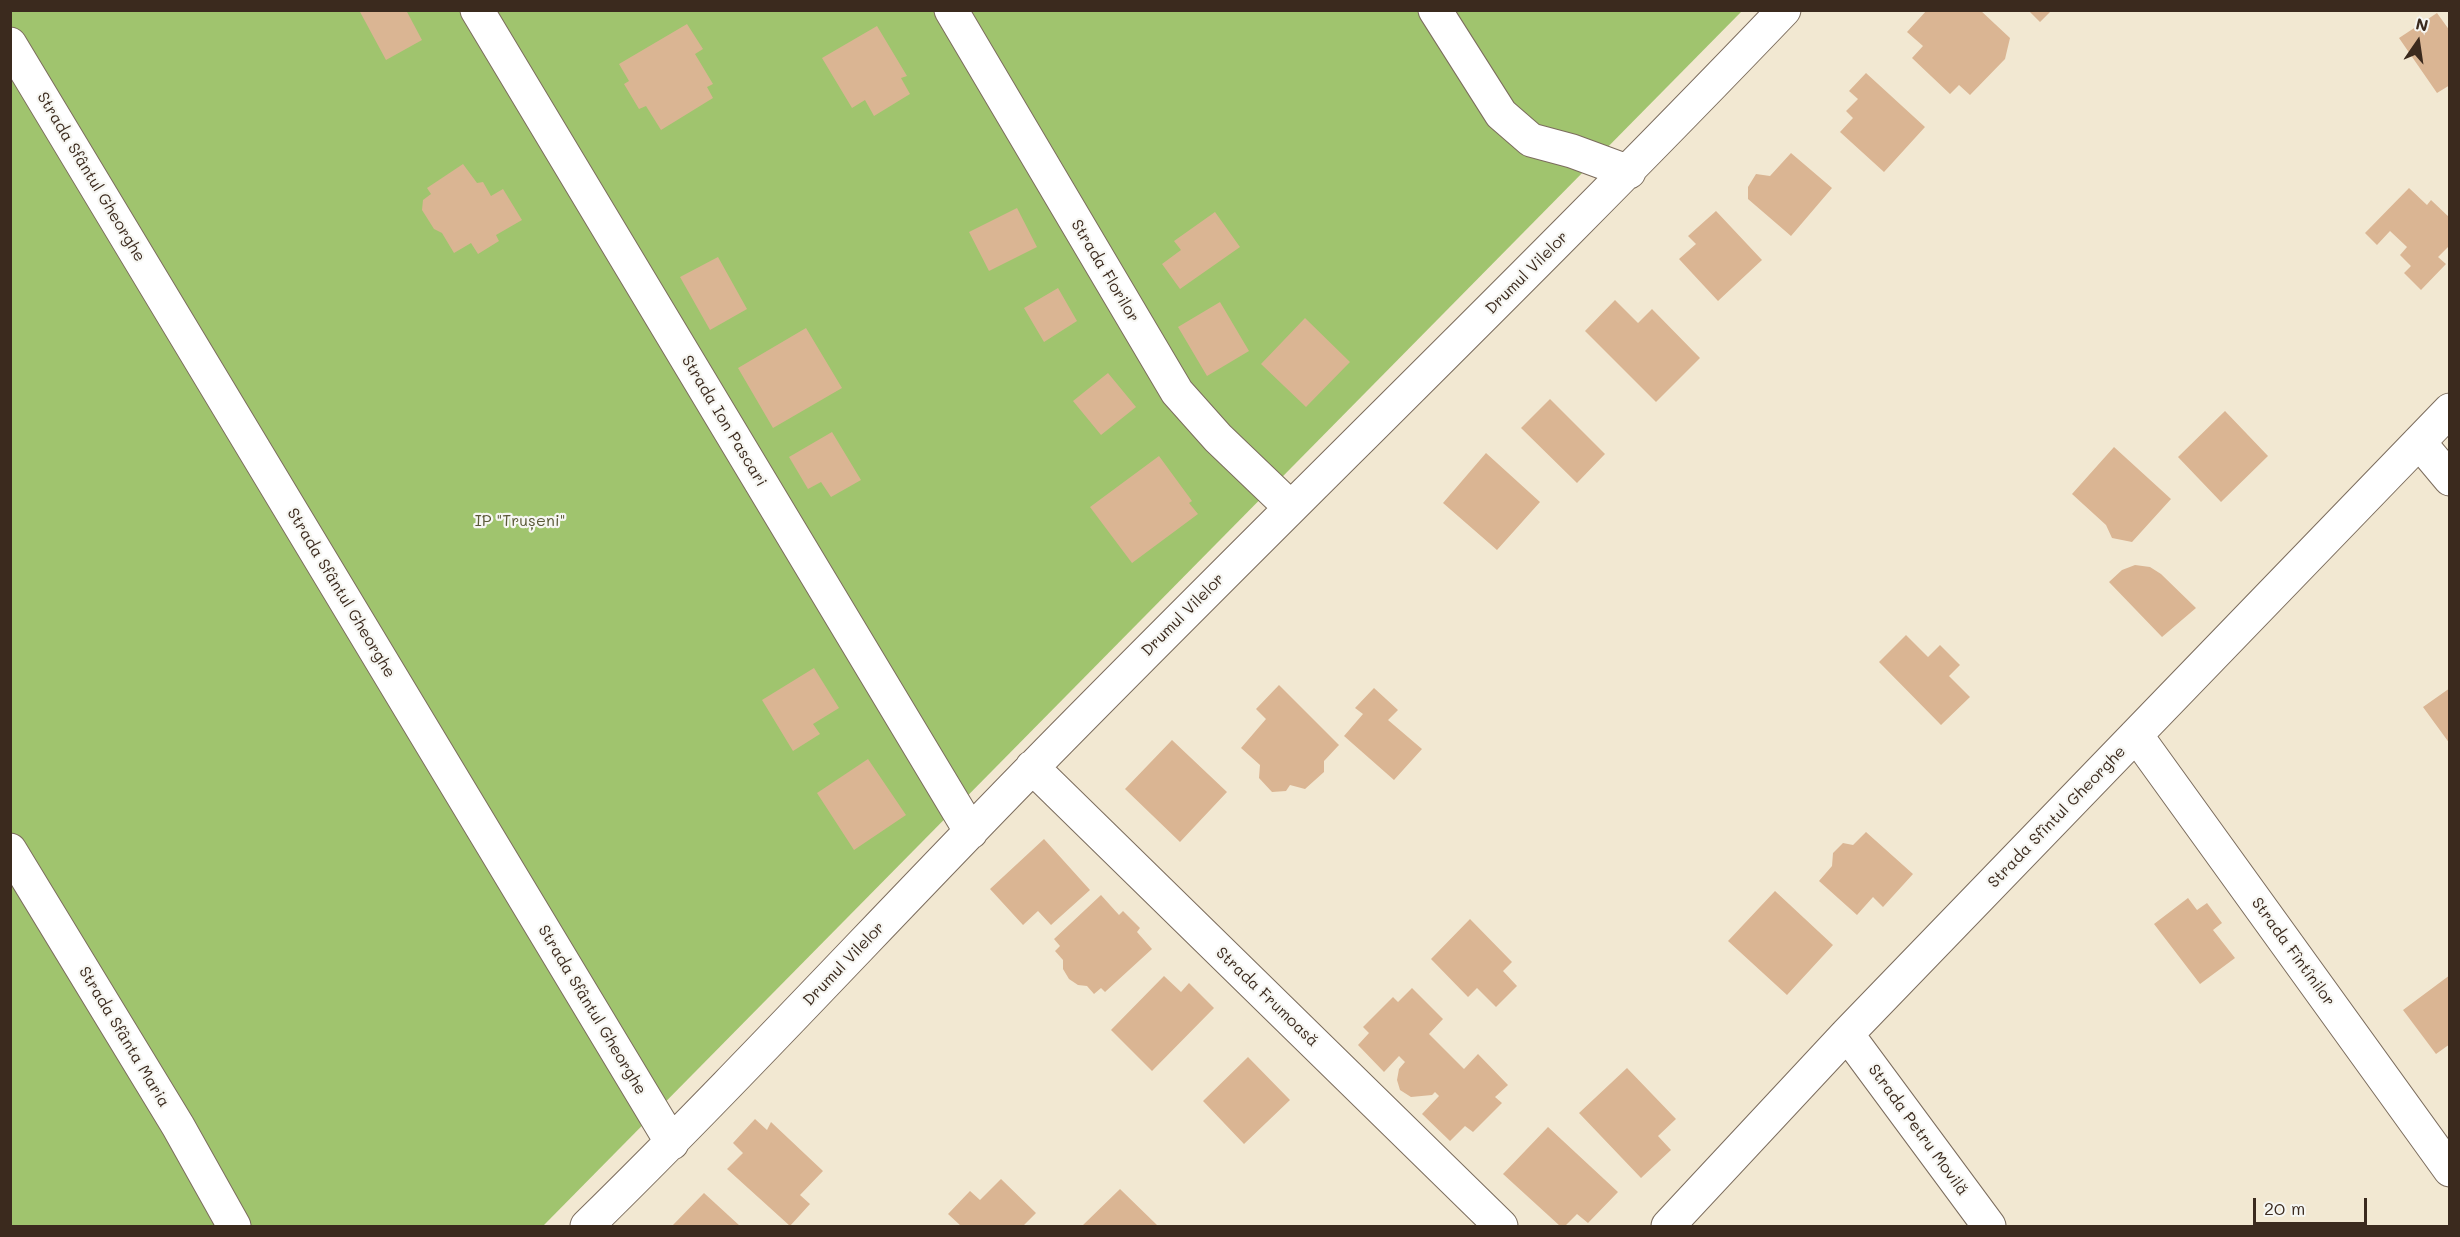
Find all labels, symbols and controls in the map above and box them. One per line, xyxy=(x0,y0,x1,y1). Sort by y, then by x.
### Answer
north arrow xyxy=(2388,12,2448,72)
text: N xyxy=(2414,12,2430,36)
street label: Strada Sfântul Gheorghe xyxy=(33,89,149,265)
street label: Strada Florilor xyxy=(1067,216,1143,326)
street label: Drumul Vilelor xyxy=(1482,228,1572,318)
street label: Strada Ion Pascari xyxy=(677,352,771,490)
street label: Strada Sfântul Gheorghe xyxy=(283,505,399,681)
park label: IP "Trușeni" xyxy=(475,511,565,531)
street label: Drumul Vilelor xyxy=(1138,570,1228,660)
street label: Strada Sfîntul Gheorghe xyxy=(1984,742,2130,892)
street label: Strada Fîntînilor xyxy=(2247,894,2339,1010)
street label: Drumul Vilelor xyxy=(799,918,889,1010)
street label: Strada Sfântul Gheorghe xyxy=(534,922,650,1098)
street label: Strada Frumoasă xyxy=(1212,943,1322,1051)
street label: Strada Sfânta Maria xyxy=(74,963,174,1111)
street label: Strada Petru Movilă xyxy=(1864,1061,1972,1199)
scale bar xyxy=(2256,1186,2370,1224)
text: 20 m xyxy=(2264,1196,2305,1220)

